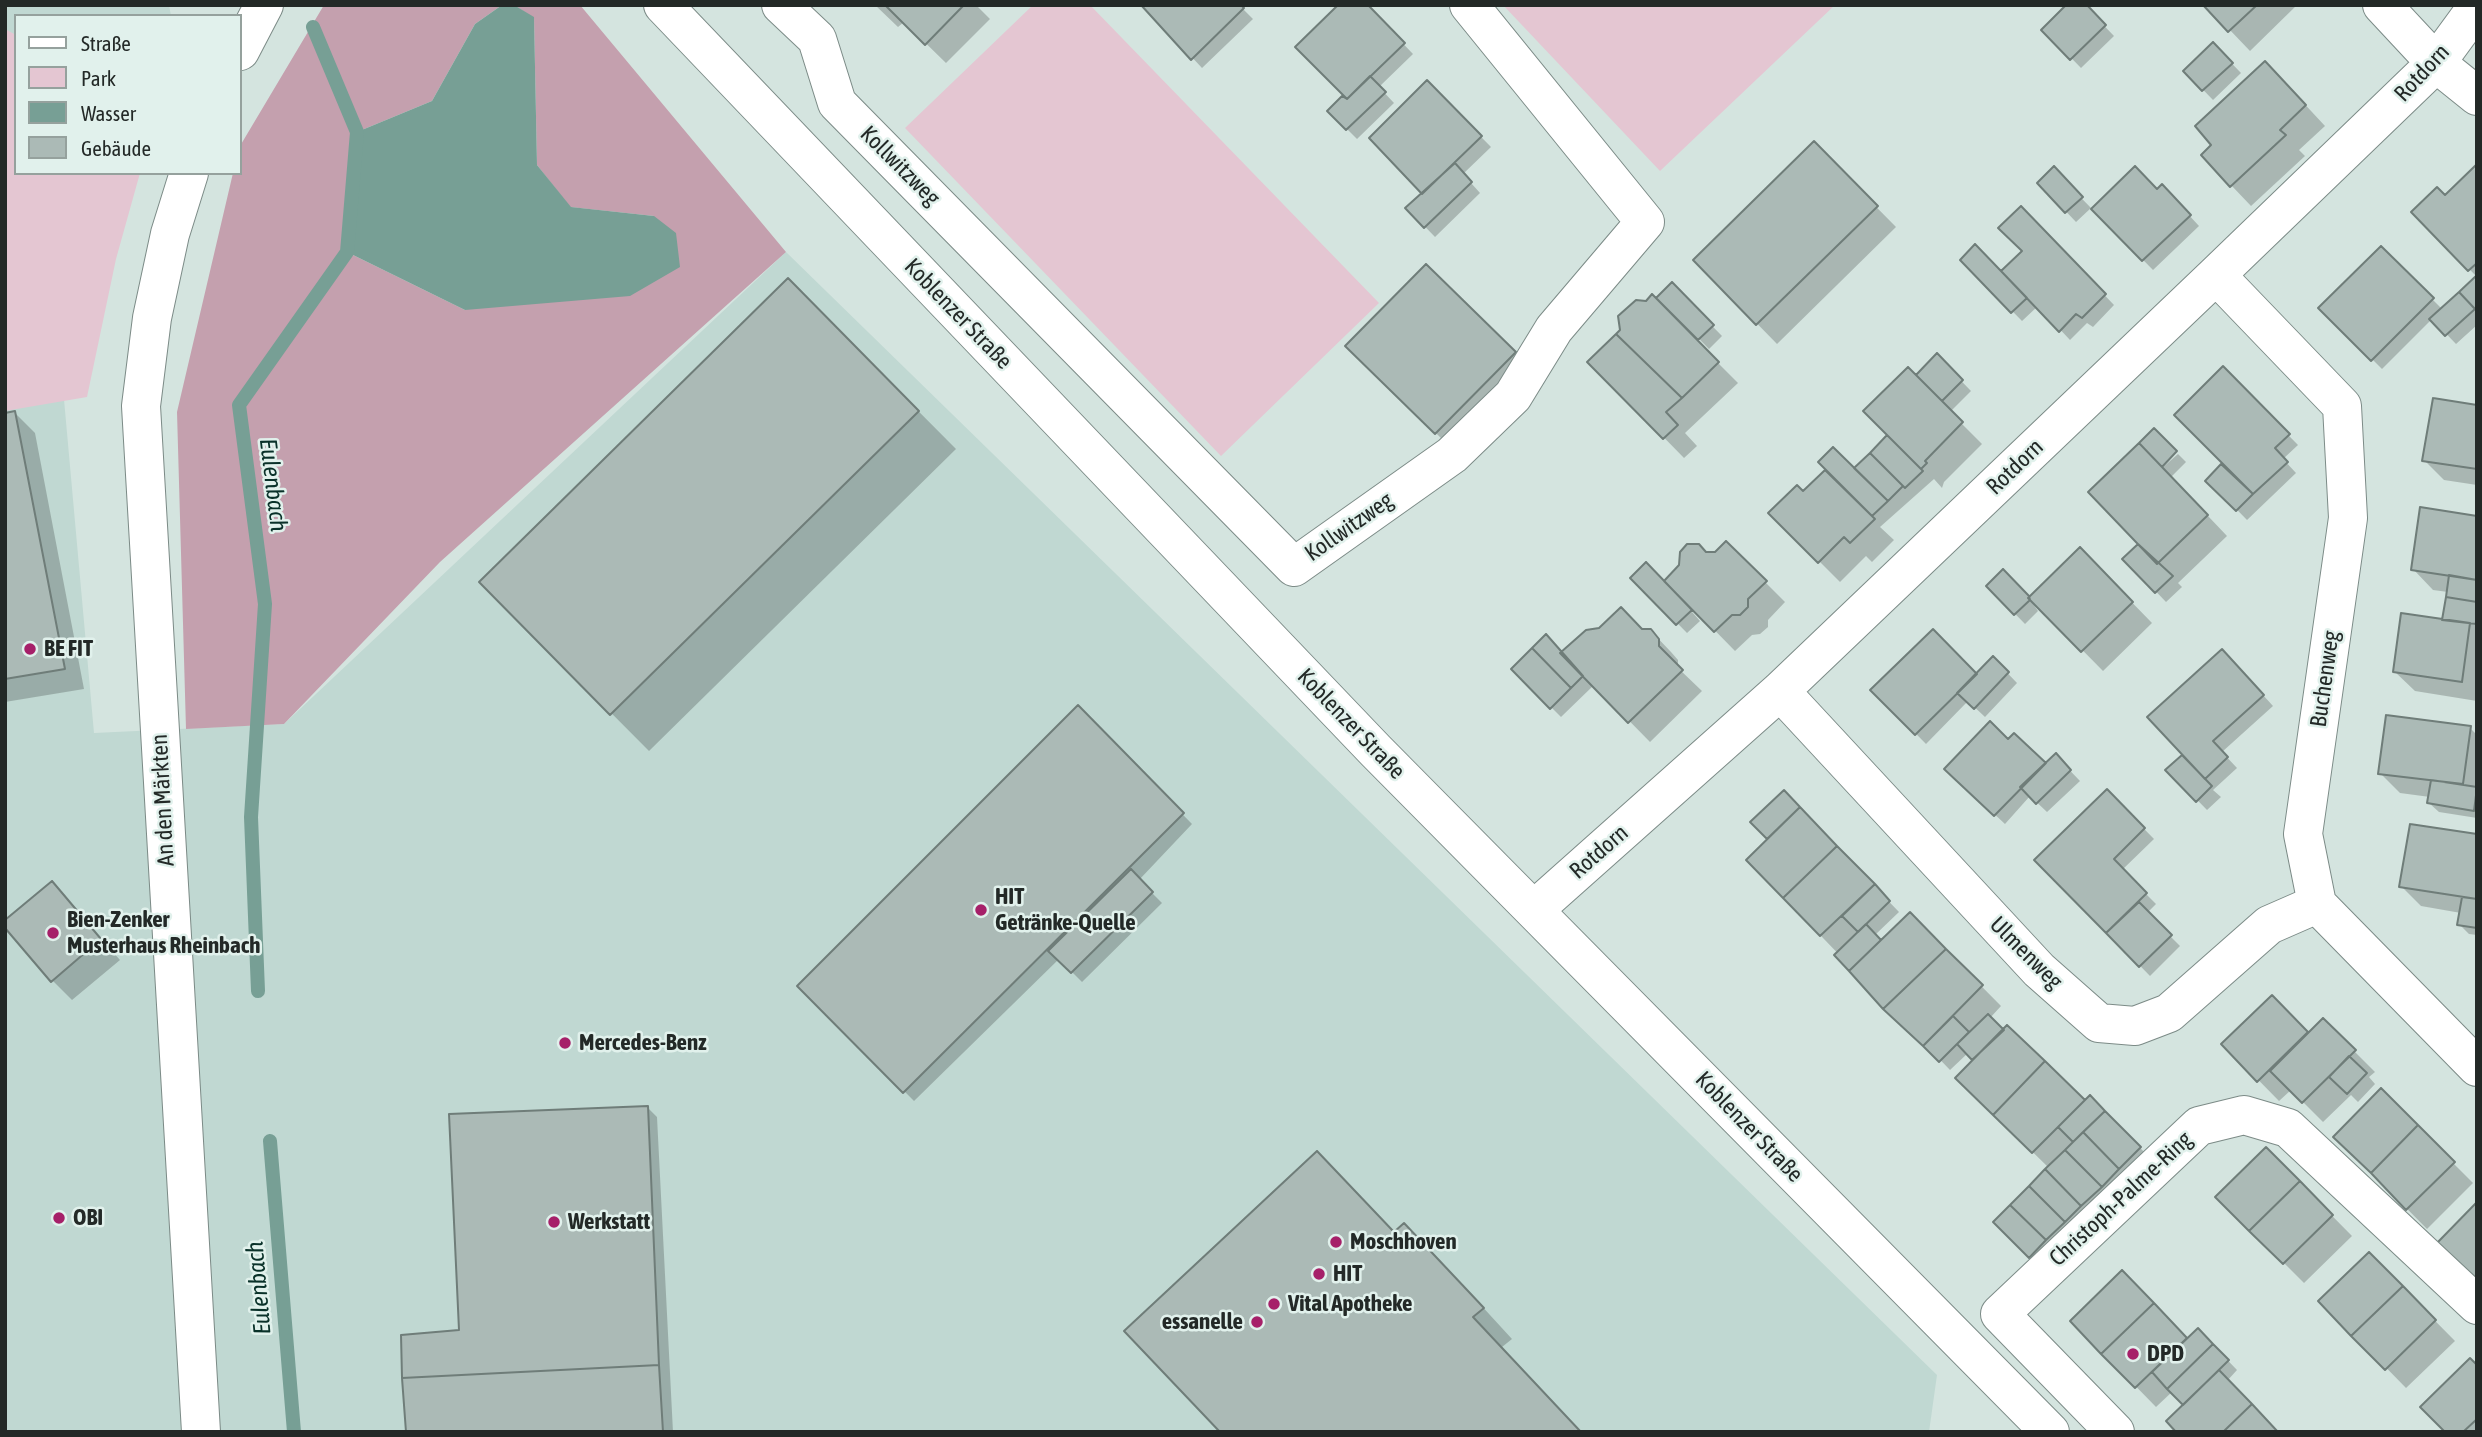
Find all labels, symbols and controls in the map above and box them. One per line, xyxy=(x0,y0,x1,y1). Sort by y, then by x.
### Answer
legend xyxy=(14,14,242,175)
text: Straße xyxy=(81,31,131,55)
street label: Rotdorn xyxy=(2389,39,2455,107)
text: Park xyxy=(81,66,116,90)
text: Wasser xyxy=(81,101,136,125)
street label: Kollwitzweg xyxy=(854,120,946,212)
text: Gebäude xyxy=(81,136,151,160)
street label: Koblenzer Straße xyxy=(898,253,1018,375)
street label: Rotdorn xyxy=(1981,433,2049,501)
water label: Eulenbach xyxy=(253,437,293,533)
street label: Kollwitzweg xyxy=(1300,487,1398,567)
street label: Buchenweg xyxy=(2305,629,2345,729)
place label: BE FIT xyxy=(44,635,93,663)
marker: BE FIT xyxy=(22,641,38,657)
street label: Koblenzer Straße xyxy=(1291,663,1411,785)
street label: An den Märkten xyxy=(146,733,180,867)
street label: Rotdorn xyxy=(1564,819,1634,885)
place label: HIT Getränke-Quelle xyxy=(995,883,1136,937)
marker: HIT Getränke-Quelle xyxy=(973,902,989,918)
place label: Bien-Zenker Musterhaus Rheinbach xyxy=(67,906,260,960)
street label: Ulmenweg xyxy=(1984,911,2068,995)
marker: Bien-Zenker Musterhaus Rheinbach xyxy=(45,925,61,941)
place label: Mercedes-Benz xyxy=(579,1029,706,1057)
marker: Mercedes-Benz xyxy=(557,1035,573,1051)
street label: Koblenzer Straße xyxy=(1689,1066,1809,1188)
street label: Christoph-Palme-Ring xyxy=(2044,1126,2198,1272)
place label: OBI xyxy=(73,1204,103,1232)
place label: Werkstatt xyxy=(568,1208,650,1236)
marker: OBI xyxy=(51,1210,67,1226)
marker: Werkstatt xyxy=(546,1214,562,1230)
place label: Moschhoven xyxy=(1350,1228,1457,1256)
marker: Moschhoven xyxy=(1328,1234,1344,1250)
water label: Eulenbach xyxy=(241,1240,277,1336)
place label: HIT xyxy=(1333,1260,1362,1288)
marker: HIT xyxy=(1311,1266,1327,1282)
place label: Vital Apotheke xyxy=(1288,1290,1412,1318)
marker: Vital Apotheke xyxy=(1266,1296,1282,1312)
place label: essanelle xyxy=(1162,1308,1243,1336)
marker: essanelle xyxy=(1249,1314,1265,1330)
place label: DPD xyxy=(2147,1340,2184,1368)
marker: DPD xyxy=(2125,1346,2141,1362)

